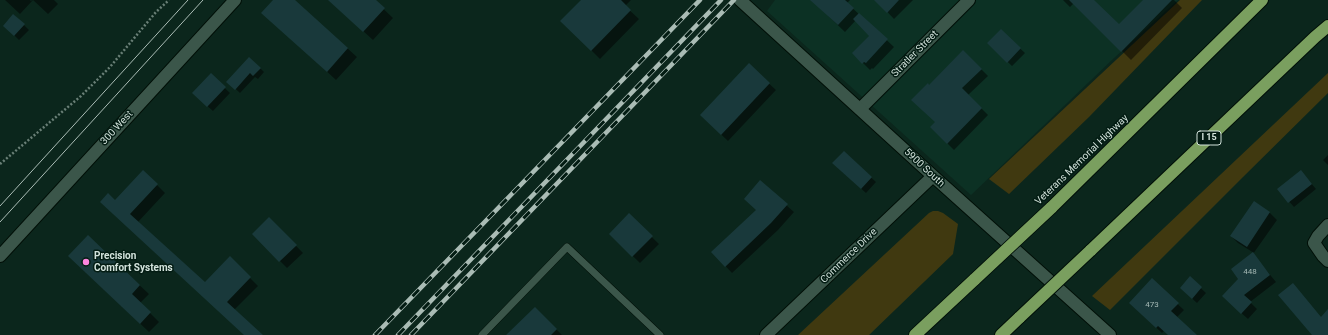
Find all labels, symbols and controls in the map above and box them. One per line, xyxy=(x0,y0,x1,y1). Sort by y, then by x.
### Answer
street label: Stratler Street xyxy=(889,28,941,80)
street label: 300 West xyxy=(98,109,136,147)
street label: Veterans Memorial Highway xyxy=(1033,112,1131,208)
road number: I 15 xyxy=(1197,131,1221,145)
street label: 5900 South xyxy=(901,146,947,190)
street label: Commerce Drive xyxy=(818,226,880,286)
place label: Precision Comfort Systems xyxy=(94,250,173,274)
marker: Precision Comfort Systems xyxy=(81,257,91,267)
house number: 448 xyxy=(1243,267,1257,277)
house number: 473 xyxy=(1145,300,1159,310)

